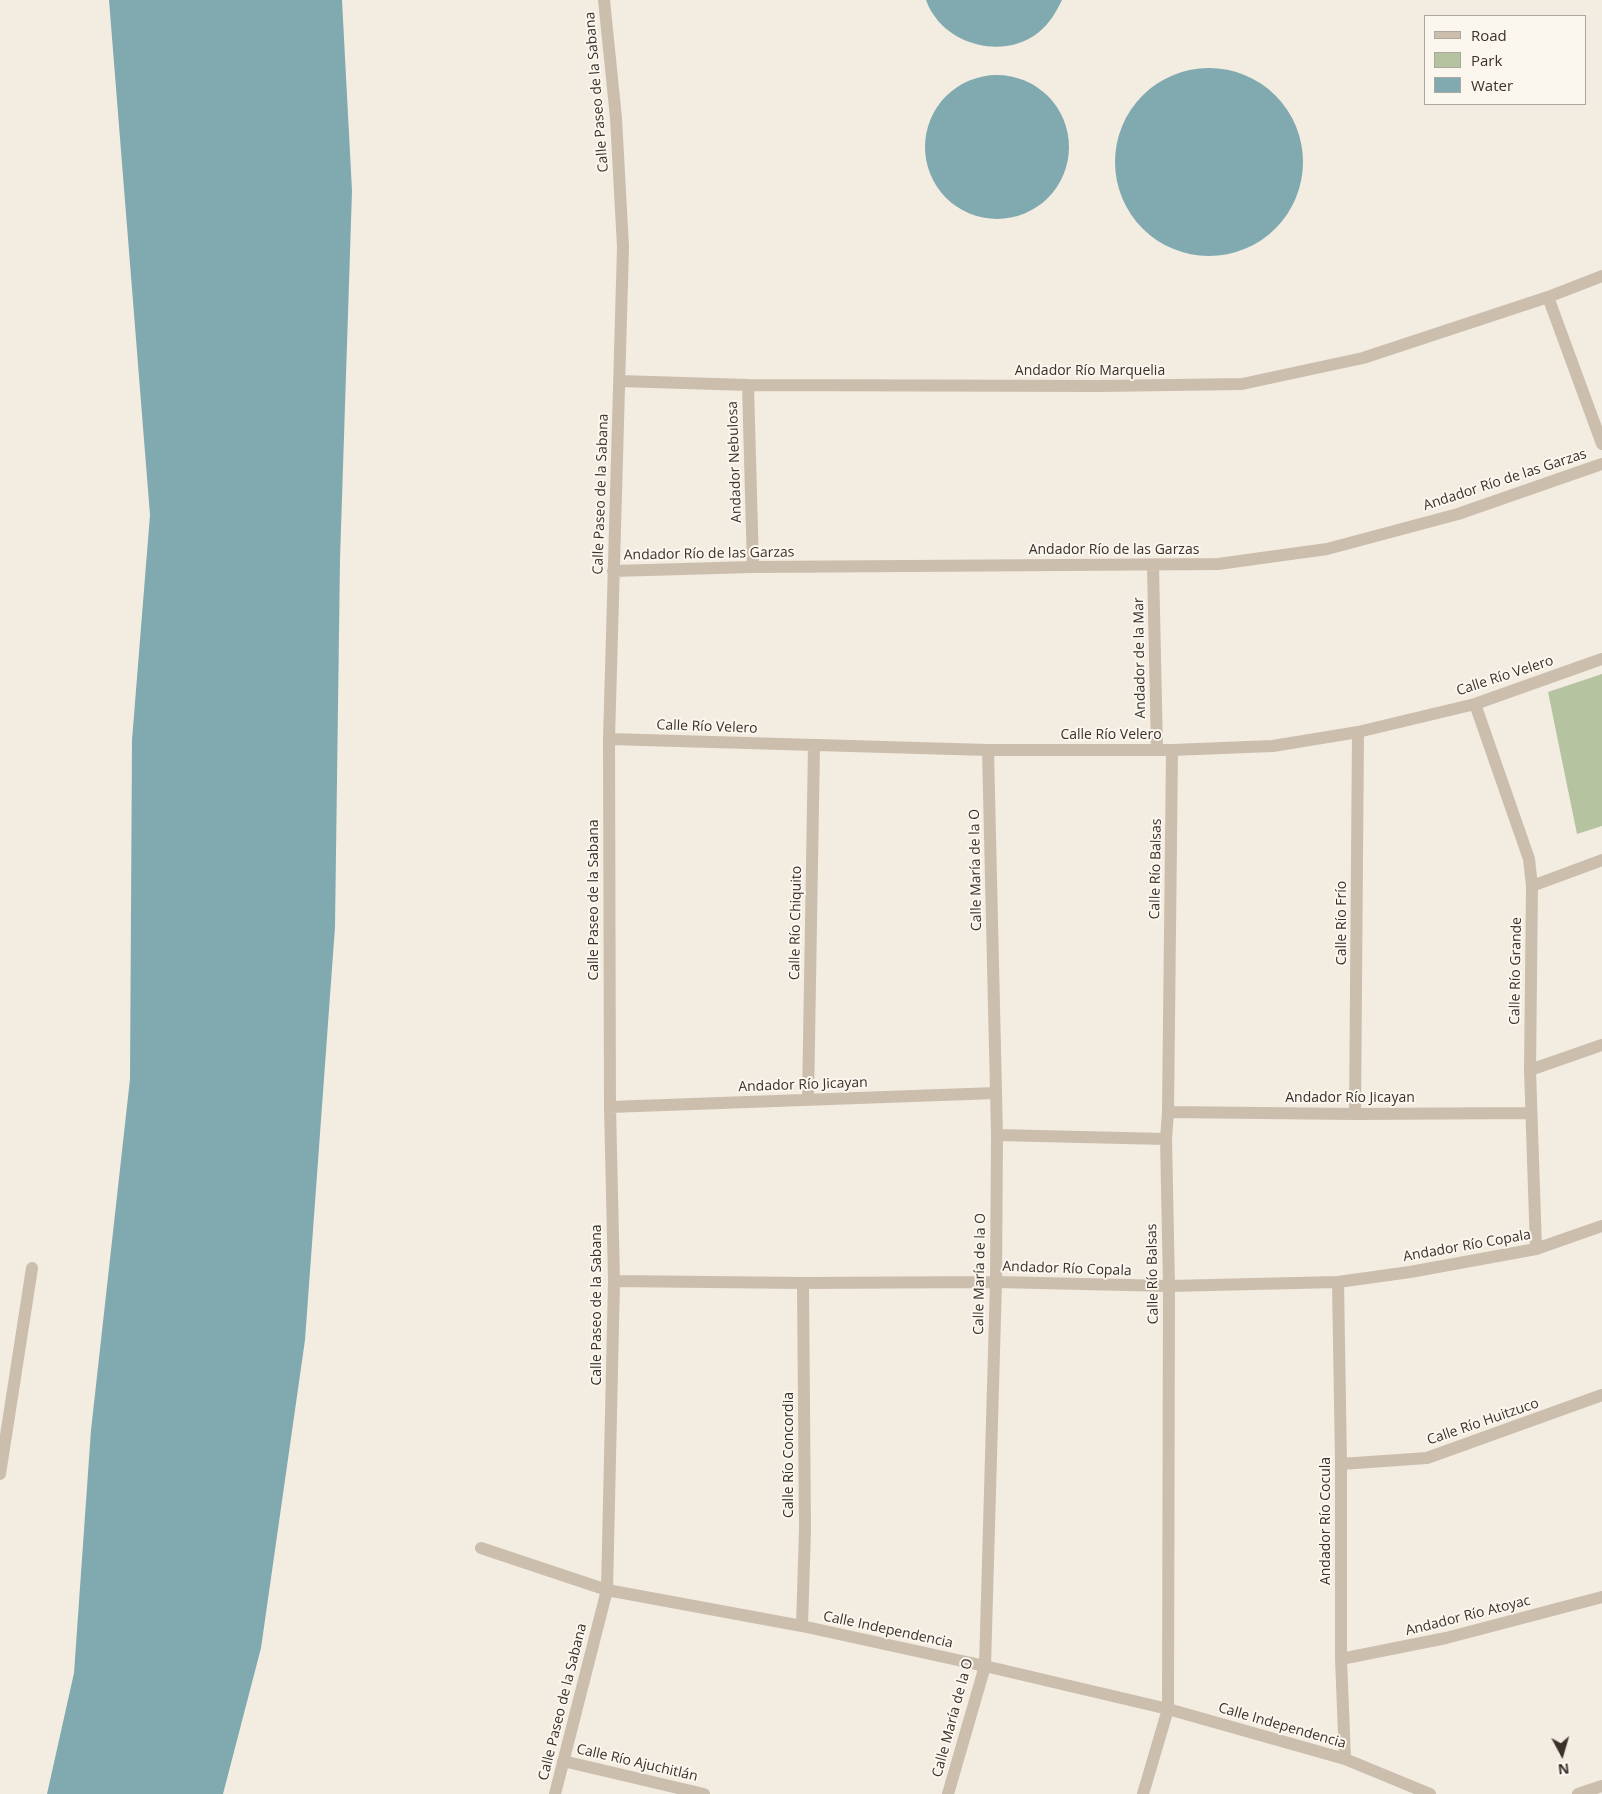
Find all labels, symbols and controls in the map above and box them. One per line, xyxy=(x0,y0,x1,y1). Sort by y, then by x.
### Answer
street label: Calle Paseo de la Sabana xyxy=(582,11,612,173)
legend xyxy=(1424,15,1587,105)
text: Road xyxy=(1471,25,1507,45)
text: Park xyxy=(1471,50,1502,70)
text: Water xyxy=(1471,75,1513,95)
street label: Andador Río Marquelia xyxy=(1015,363,1165,379)
street label: Andador Nebulosa xyxy=(724,401,746,523)
street label: Calle Paseo de la Sabana xyxy=(590,413,612,575)
street label: Andador Río de las Garzas xyxy=(1421,446,1589,514)
street label: Andador Río de las Garzas xyxy=(1029,542,1199,558)
street label: Andador Río de las Garzas xyxy=(623,544,795,564)
street label: Andador de la Mar xyxy=(1131,597,1149,719)
street label: Calle Río Velero xyxy=(1454,652,1556,700)
street label: Calle Río Velero xyxy=(656,717,758,737)
street label: Calle Río Velero xyxy=(1060,727,1162,743)
street label: Calle María de la O xyxy=(967,809,985,931)
street label: Calle Río Balsas xyxy=(1147,818,1165,920)
street label: Calle Paseo de la Sabana xyxy=(586,819,602,981)
street label: Calle Río Chiquito xyxy=(787,866,805,980)
street label: Calle Río Frío xyxy=(1334,881,1350,965)
street label: Calle Río Grande xyxy=(1507,917,1525,1025)
street label: Andador Río Jicayan xyxy=(738,1074,868,1096)
street label: Andador Río Jicayan xyxy=(1285,1090,1415,1106)
street label: Calle María de la O xyxy=(971,1213,989,1335)
street label: Calle Río Balsas xyxy=(1144,1223,1162,1325)
street label: Calle Paseo de la Sabana xyxy=(589,1224,605,1386)
street label: Andador Río Copala xyxy=(1402,1227,1532,1265)
street label: Andador Río Copala xyxy=(1002,1258,1132,1280)
street label: Calle Río Concordia xyxy=(781,1392,797,1518)
street label: Calle Río Huitzuco xyxy=(1425,1395,1541,1449)
street label: Andador Río Cocula xyxy=(1318,1457,1334,1585)
street label: Andador Río Atoyac xyxy=(1404,1592,1532,1640)
street label: Calle Independencia xyxy=(822,1608,954,1652)
street label: Calle Paseo de la Sabana xyxy=(535,1622,591,1782)
street label: Calle María de la O xyxy=(929,1657,977,1779)
street label: Calle Independencia xyxy=(1216,1700,1348,1752)
north arrow xyxy=(1537,1729,1587,1779)
street label: Calle Río Ajuchitlán xyxy=(575,1741,699,1785)
text: N xyxy=(1557,1759,1570,1779)

